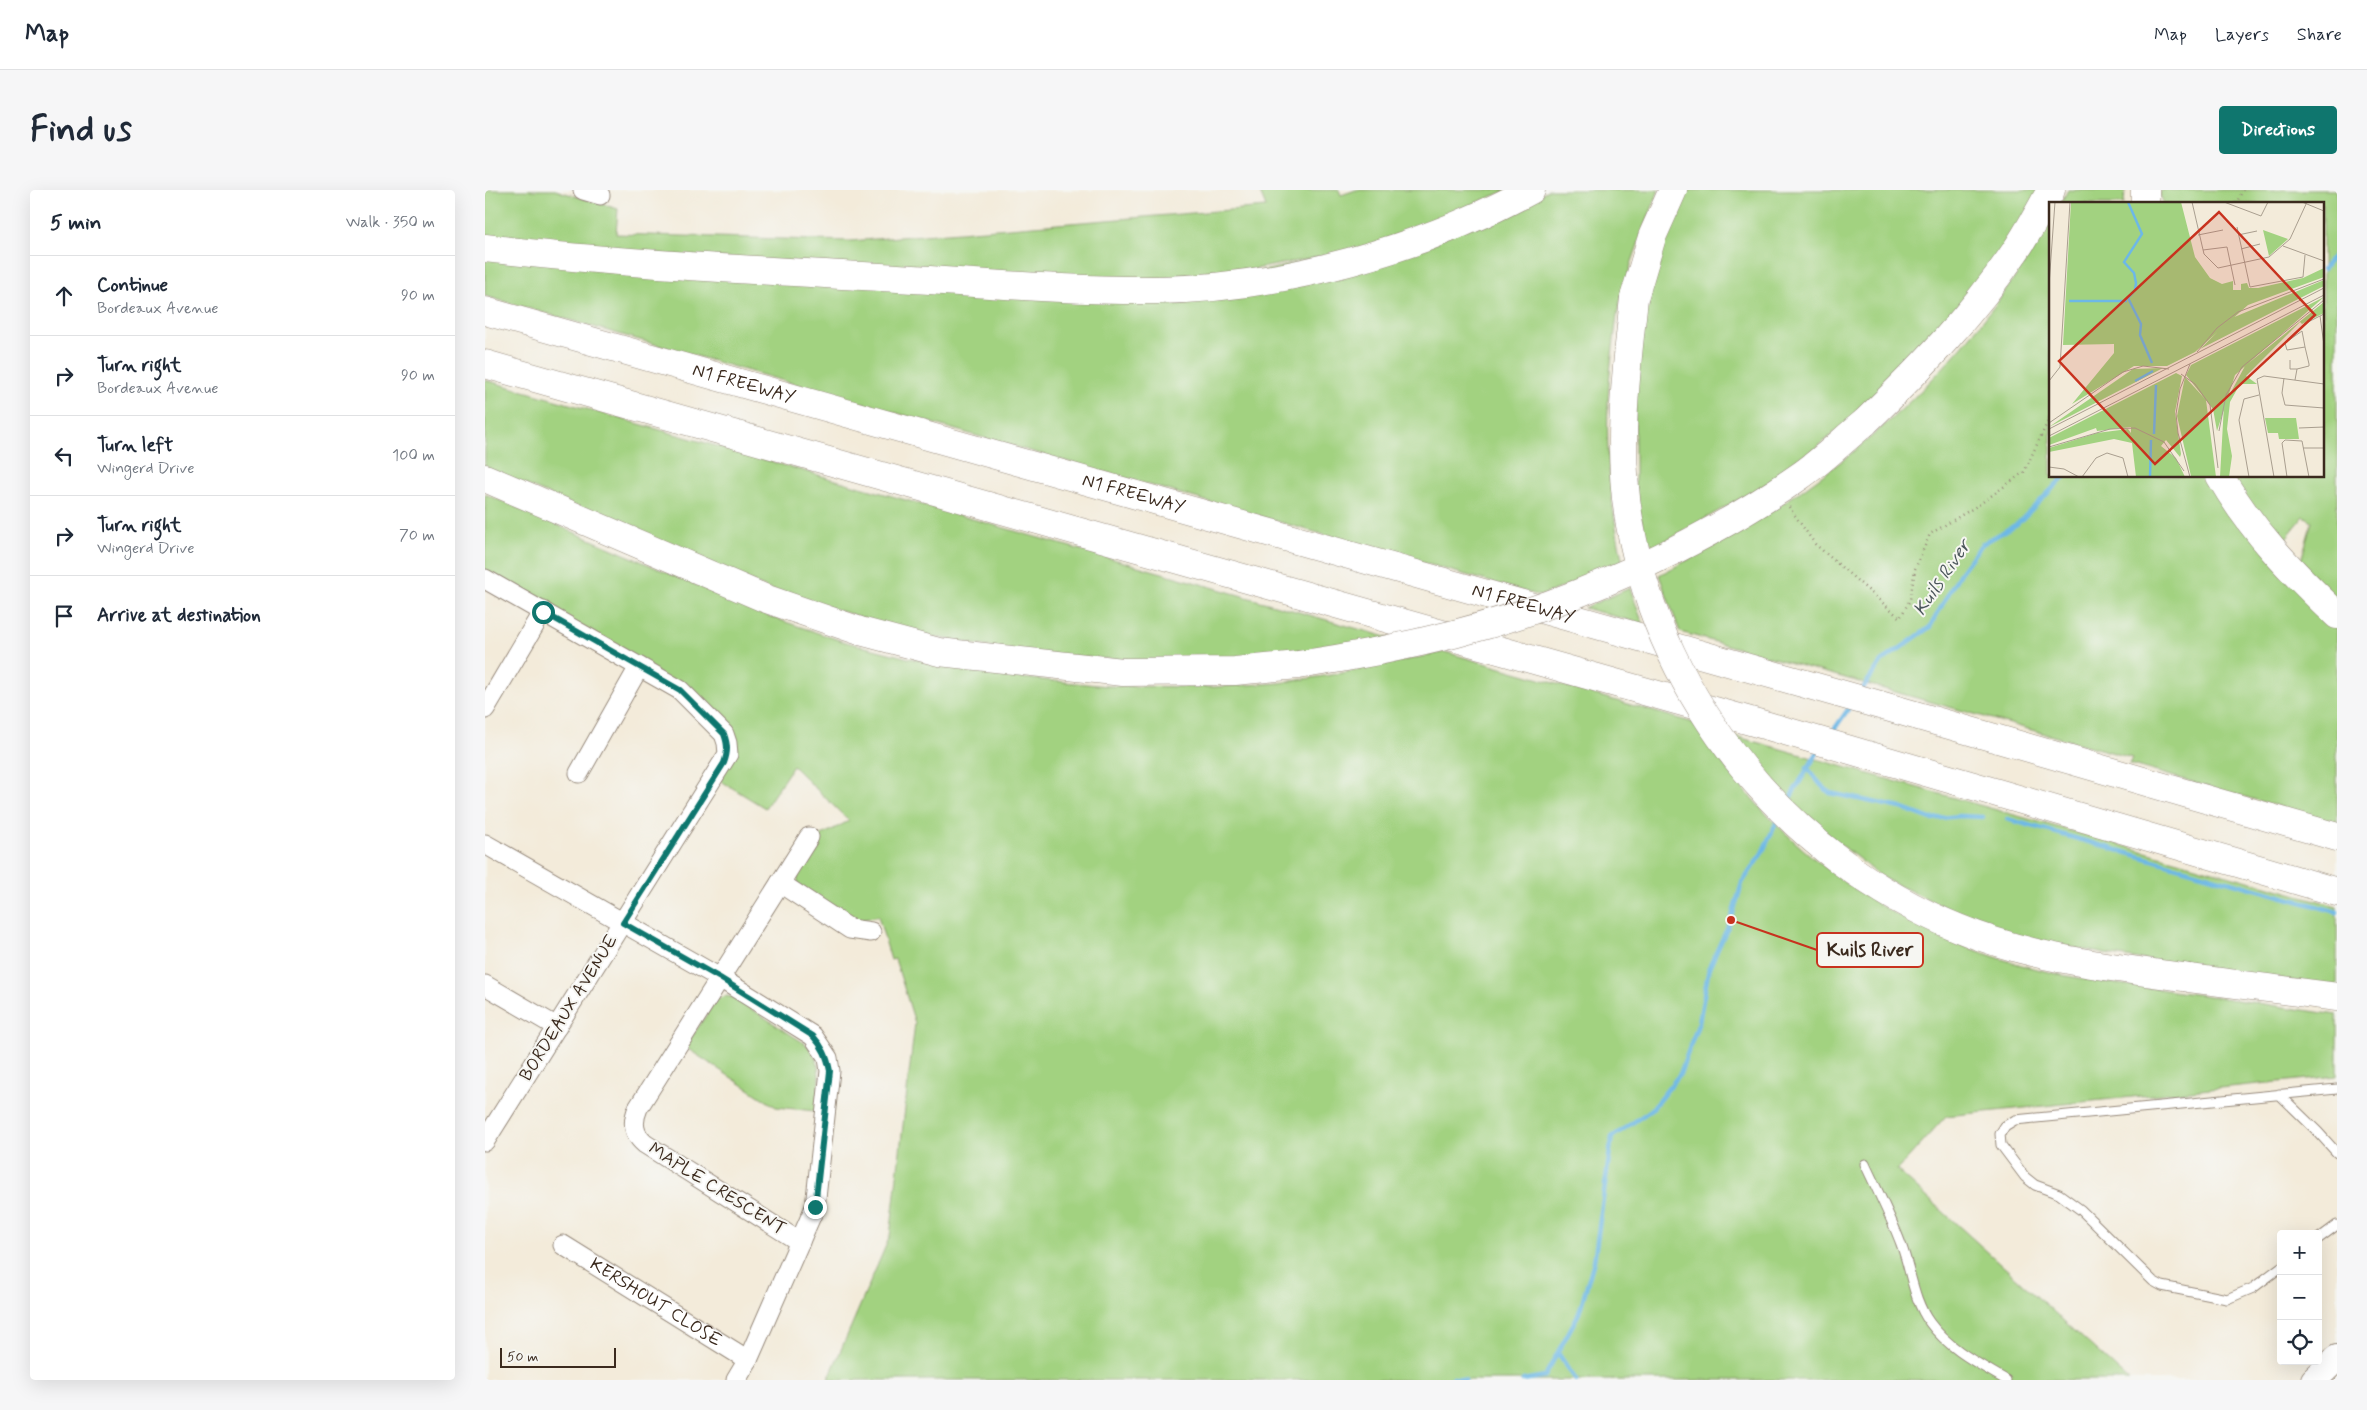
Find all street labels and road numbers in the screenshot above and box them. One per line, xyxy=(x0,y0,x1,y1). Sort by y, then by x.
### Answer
street label: N1 FREEWAY xyxy=(690,358,798,410)
street label: N1 FREEWAY xyxy=(1079,468,1188,520)
street label: N1 FREEWAY xyxy=(1469,578,1578,630)
street label: BORDEAUX AVENUE xyxy=(514,930,624,1086)
street label: MAPLE CRESCENT xyxy=(644,1137,790,1241)
street label: KERSHOUT CLOSE xyxy=(585,1252,726,1353)

